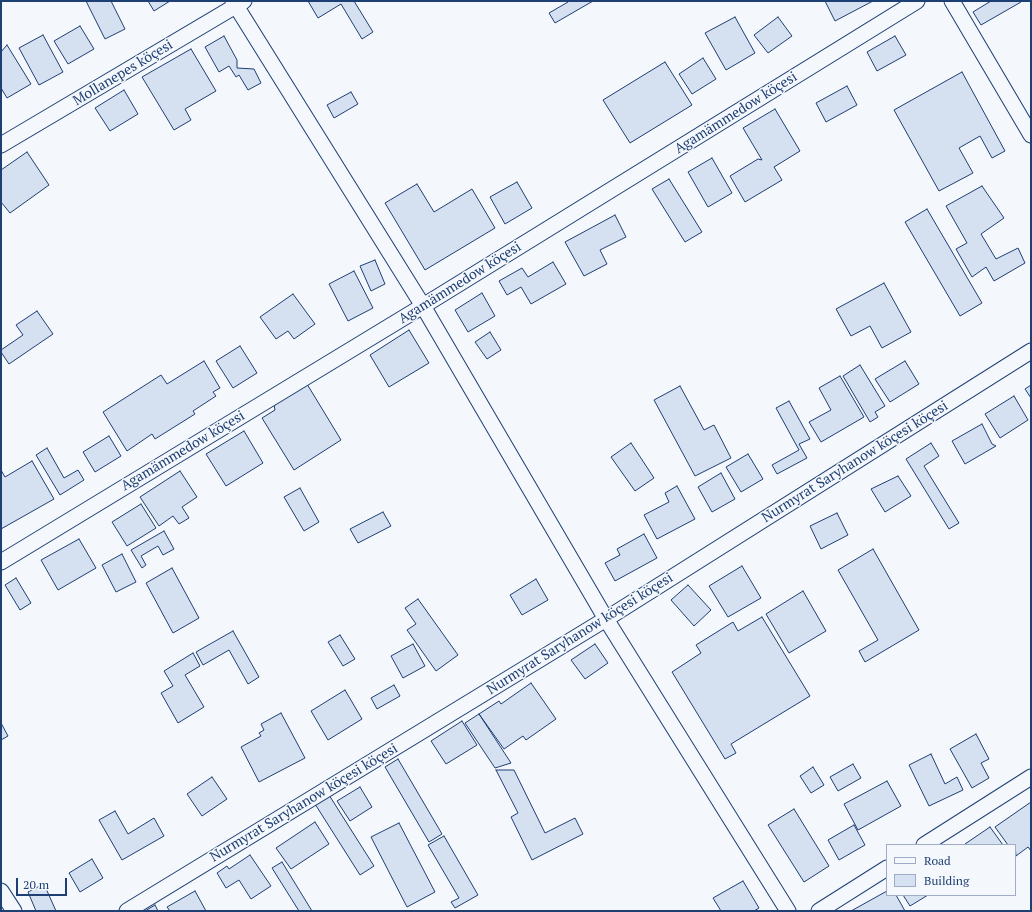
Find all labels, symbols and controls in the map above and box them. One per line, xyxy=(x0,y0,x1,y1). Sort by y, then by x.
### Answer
street label: Mollanepes köçesi xyxy=(70,37,176,109)
street label: Agamämmedow köçesi xyxy=(672,68,800,158)
street label: Agamämmedow köçesi xyxy=(396,238,524,328)
street label: Nurmyrat Saryhanow köçesi köçesi xyxy=(759,398,951,526)
street label: Agamämmedow köçesi xyxy=(118,407,248,495)
street label: Nurmyrat Saryhanow köçesi köçesi xyxy=(484,570,676,698)
street label: Nurmyrat Saryhanow köçesi köçesi xyxy=(207,740,401,866)
legend xyxy=(886,844,1016,896)
text: Road xyxy=(924,853,951,868)
scale bar xyxy=(18,870,69,896)
text: Building xyxy=(924,873,969,888)
text: 20 m xyxy=(23,877,49,892)

